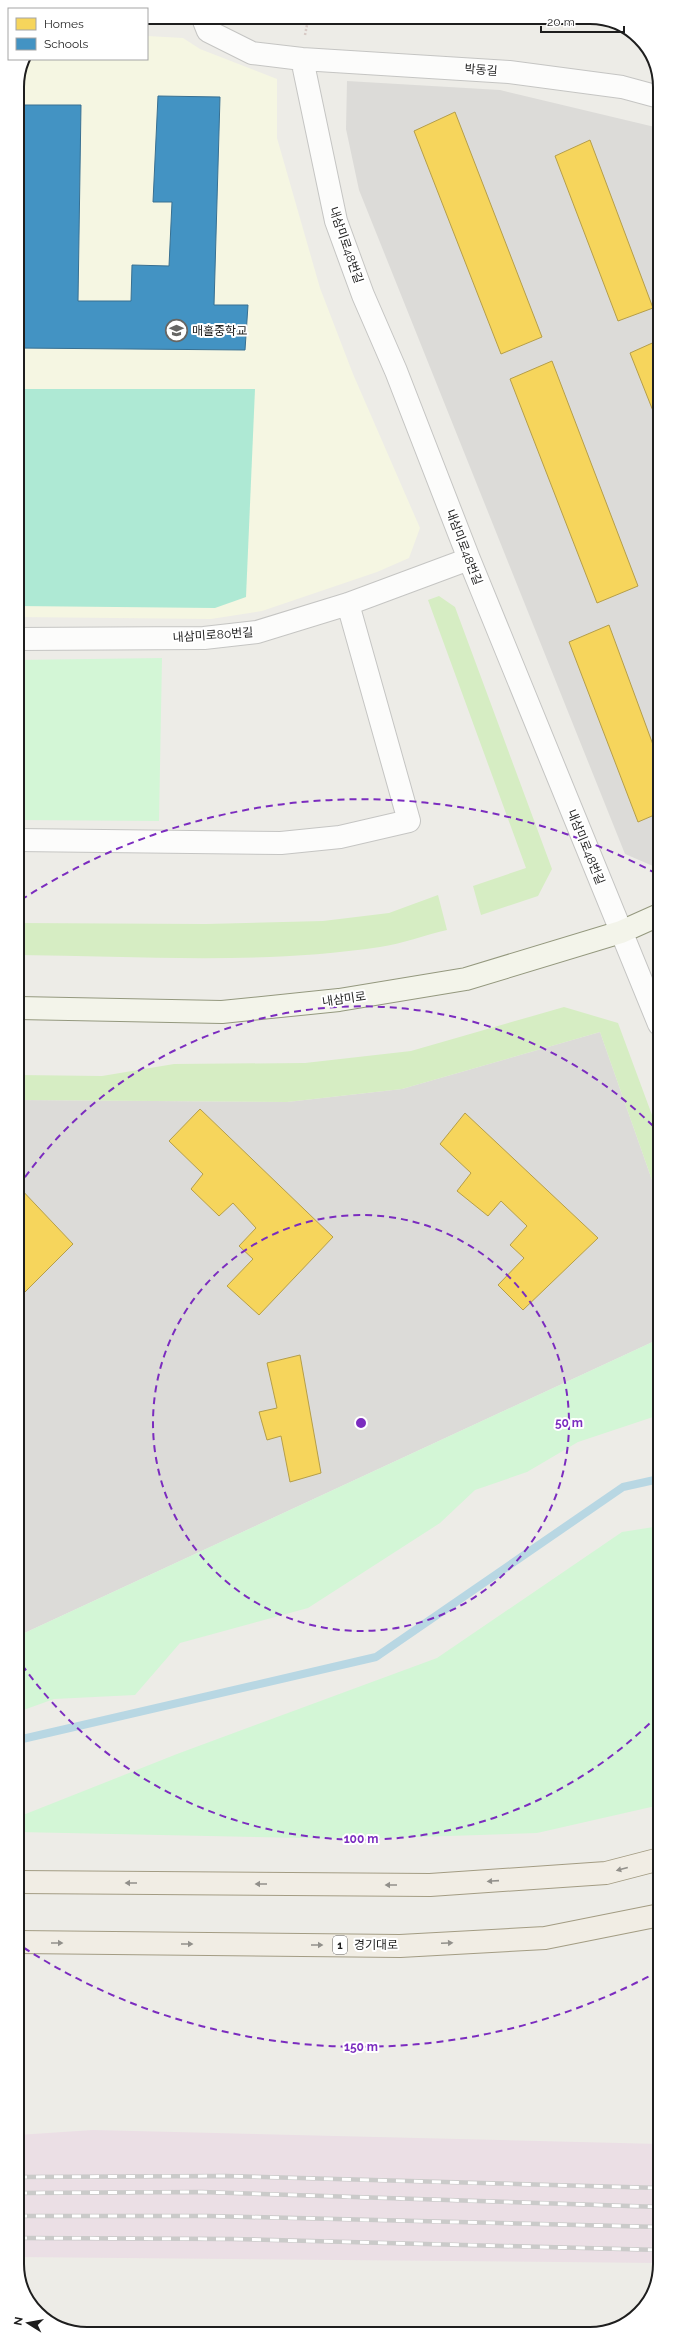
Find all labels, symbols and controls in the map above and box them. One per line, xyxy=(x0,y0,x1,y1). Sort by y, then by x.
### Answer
legend xyxy=(8,8,148,60)
scale bar xyxy=(541,8,624,34)
text: 20 m xyxy=(547,15,575,29)
text: Homes xyxy=(44,17,84,31)
text: Schools xyxy=(44,37,88,51)
street label: 박동길 xyxy=(464,62,498,78)
street label: 내삼미로48번길 xyxy=(326,205,366,285)
school or university icon: 매홀중학교 xyxy=(164,318,190,344)
place label: 매홀중학교 xyxy=(192,324,247,338)
street label: 내삼미로48번길 xyxy=(443,507,485,587)
street label: 내삼미로80번길 xyxy=(172,625,254,645)
street label: 내삼미로48번길 xyxy=(565,807,607,887)
street label: 내삼미로 xyxy=(321,989,367,1009)
centre of rings xyxy=(354,1416,368,1430)
text: 50 m xyxy=(555,1416,583,1430)
text: 100 m xyxy=(344,1832,378,1846)
one-way arrow xyxy=(616,1866,628,1872)
one-way arrow xyxy=(487,1877,499,1884)
one-way arrow xyxy=(124,1880,137,1886)
one-way arrow xyxy=(254,1881,267,1887)
one-way arrow xyxy=(384,1882,397,1888)
road number: 1 xyxy=(333,1936,347,1954)
street label: 경기대로 xyxy=(354,1938,398,1952)
one-way arrow xyxy=(51,1940,64,1946)
one-way arrow xyxy=(441,1940,453,1947)
one-way arrow xyxy=(181,1941,194,1947)
one-way arrow xyxy=(311,1942,324,1948)
text: 150 m xyxy=(344,2040,378,2054)
north arrow xyxy=(8,2303,48,2343)
text: N xyxy=(11,2316,26,2327)

